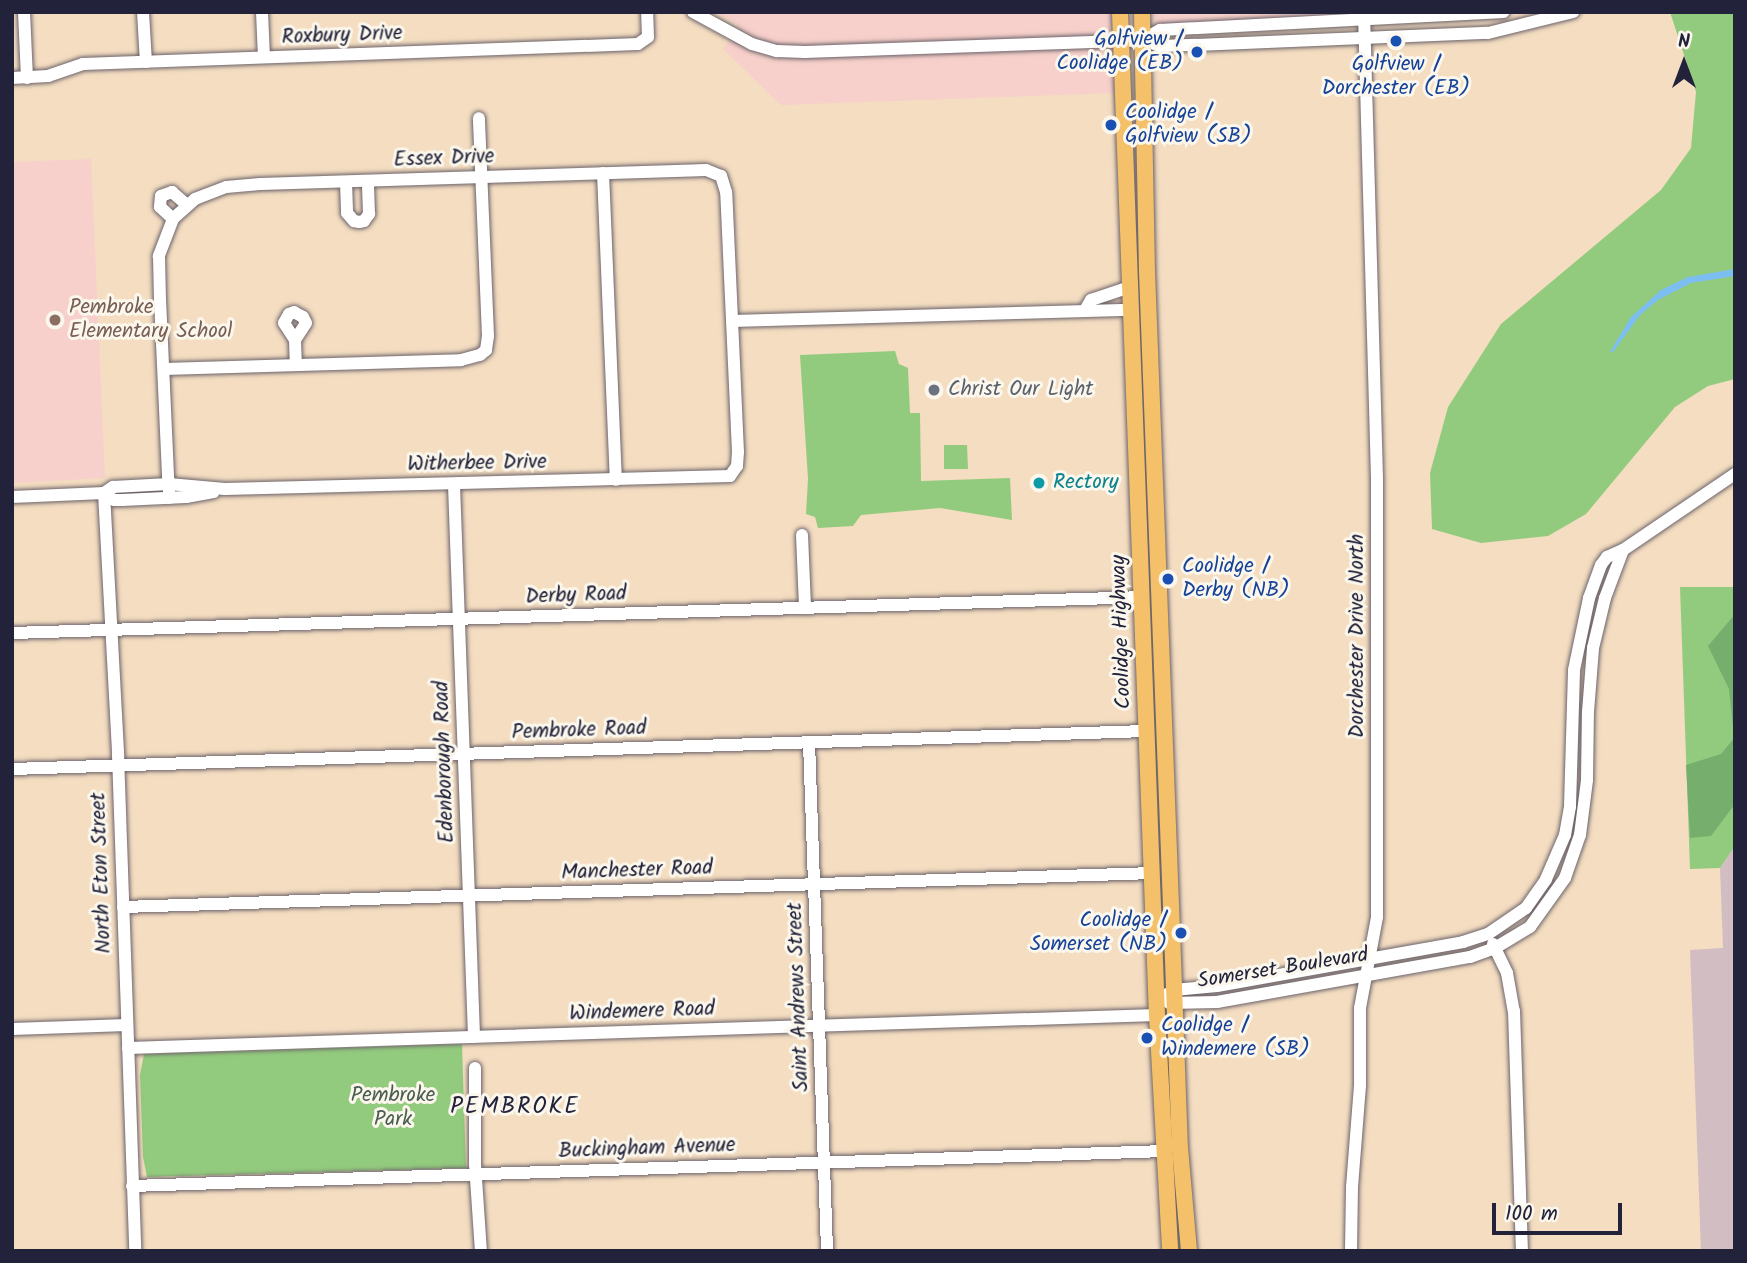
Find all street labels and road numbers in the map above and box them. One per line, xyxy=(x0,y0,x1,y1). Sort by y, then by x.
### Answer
street label: Roxbury Drive xyxy=(281,21,403,51)
street label: Essex Drive xyxy=(393,145,495,173)
street label: Witherbee Drive xyxy=(407,450,547,478)
street label: Dorchester Drive North xyxy=(1345,534,1371,738)
street label: Coolidge Highway xyxy=(1107,555,1137,709)
street label: Derby Road xyxy=(525,582,627,610)
street label: Edenborough Road xyxy=(430,680,460,844)
street label: Pembroke Road xyxy=(511,716,647,746)
street label: North Eton Street xyxy=(87,792,117,954)
street label: Manchester Road xyxy=(561,856,713,886)
street label: Saint Andrews Street xyxy=(783,902,815,1092)
street label: Somerset Boulevard xyxy=(1196,943,1370,995)
street label: Windemere Road xyxy=(569,997,715,1027)
street label: Buckingham Avenue xyxy=(558,1133,736,1165)

